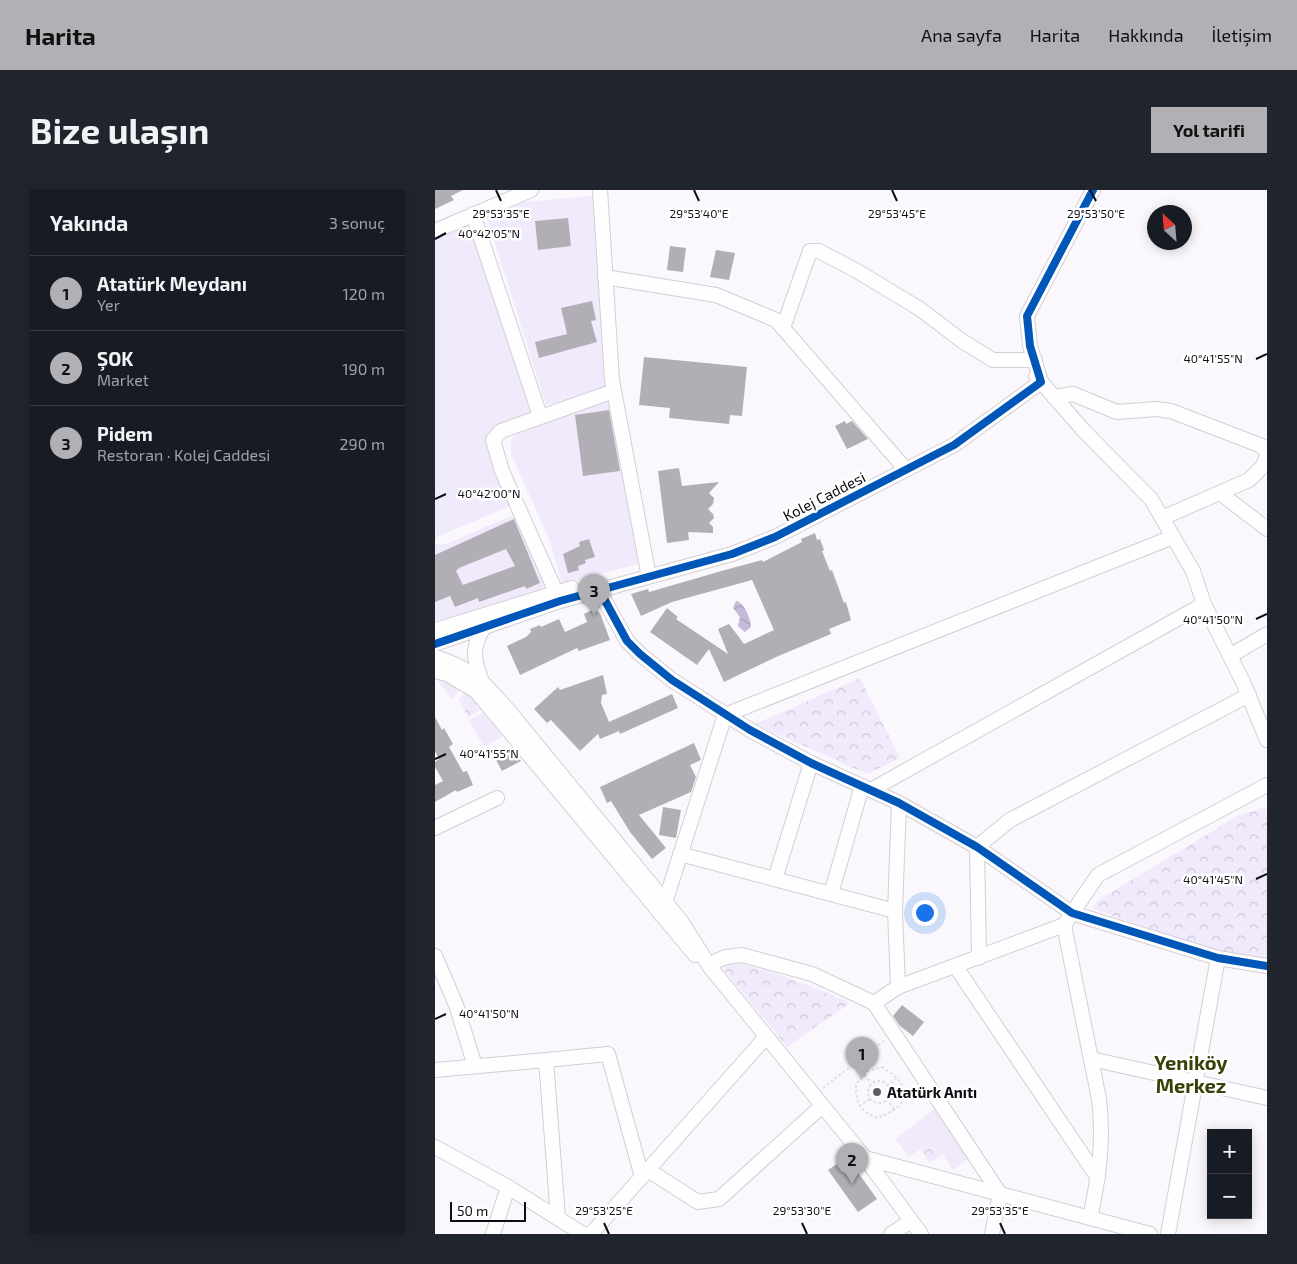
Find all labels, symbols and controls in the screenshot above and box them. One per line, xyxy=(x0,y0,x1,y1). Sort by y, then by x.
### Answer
text: Harita xyxy=(25,21,96,50)
text: Ana sayfa xyxy=(921,24,1002,46)
text: Harita xyxy=(1030,24,1080,46)
text: Hakkında xyxy=(1108,24,1184,46)
text: İletişim xyxy=(1212,24,1272,46)
button: Yol tarifi xyxy=(1151,107,1267,153)
text: Bize ulaşın xyxy=(30,109,209,151)
north arrow xyxy=(1147,205,1192,250)
text: 29°53'35"E xyxy=(472,206,530,220)
text: 29°53'40"E xyxy=(670,206,729,220)
text: 29°53'45"E xyxy=(868,206,926,220)
text: 29°53'50"E xyxy=(1067,206,1125,220)
text: Yakında xyxy=(50,210,128,235)
text: 3 sonuç xyxy=(329,213,385,232)
text: 40°42'05"N xyxy=(458,226,520,240)
text: Atatürk Meydanı xyxy=(97,272,247,295)
text: 1 xyxy=(63,284,69,303)
text: 120 m xyxy=(342,284,385,303)
text: Yer xyxy=(97,295,120,314)
text: ŞOK xyxy=(97,347,133,370)
text: 40°41'55"N xyxy=(1183,351,1243,365)
text: 2 xyxy=(61,359,71,378)
text: 190 m xyxy=(342,359,385,378)
text: Market xyxy=(97,370,149,389)
text: Pidem xyxy=(97,422,153,445)
text: 3 xyxy=(61,434,71,453)
text: 290 m xyxy=(340,434,385,453)
text: Restoran · Kolej Caddesi xyxy=(97,445,270,464)
street label: Kolej Caddesi xyxy=(780,468,869,525)
text: 40°42'00"N xyxy=(458,486,520,500)
pin: 3 xyxy=(578,574,610,615)
text: 40°41'50"N xyxy=(1183,612,1243,626)
text: 40°41'55"N xyxy=(459,746,519,760)
text: 40°41'45"N xyxy=(1183,872,1243,886)
your location xyxy=(912,900,938,926)
text: 40°41'50"N xyxy=(459,1006,519,1020)
pin: 1 xyxy=(846,1037,878,1078)
district label: Yeniköy Merkez xyxy=(1154,1050,1228,1097)
place label: Atatürk Anıtı xyxy=(887,1083,977,1101)
marker: Atatürk Anıtı xyxy=(871,1086,883,1098)
map controls xyxy=(1207,1129,1252,1219)
button: + xyxy=(1207,1129,1252,1174)
pin: 2 xyxy=(836,1143,868,1184)
button: − xyxy=(1207,1174,1252,1219)
scale bar xyxy=(450,1199,526,1222)
text: 50 m xyxy=(457,1202,488,1219)
text: 29°53'25"E xyxy=(575,1203,633,1217)
text: 29°53'30"E xyxy=(773,1203,831,1217)
text: 29°53'35"E xyxy=(971,1203,1029,1217)

